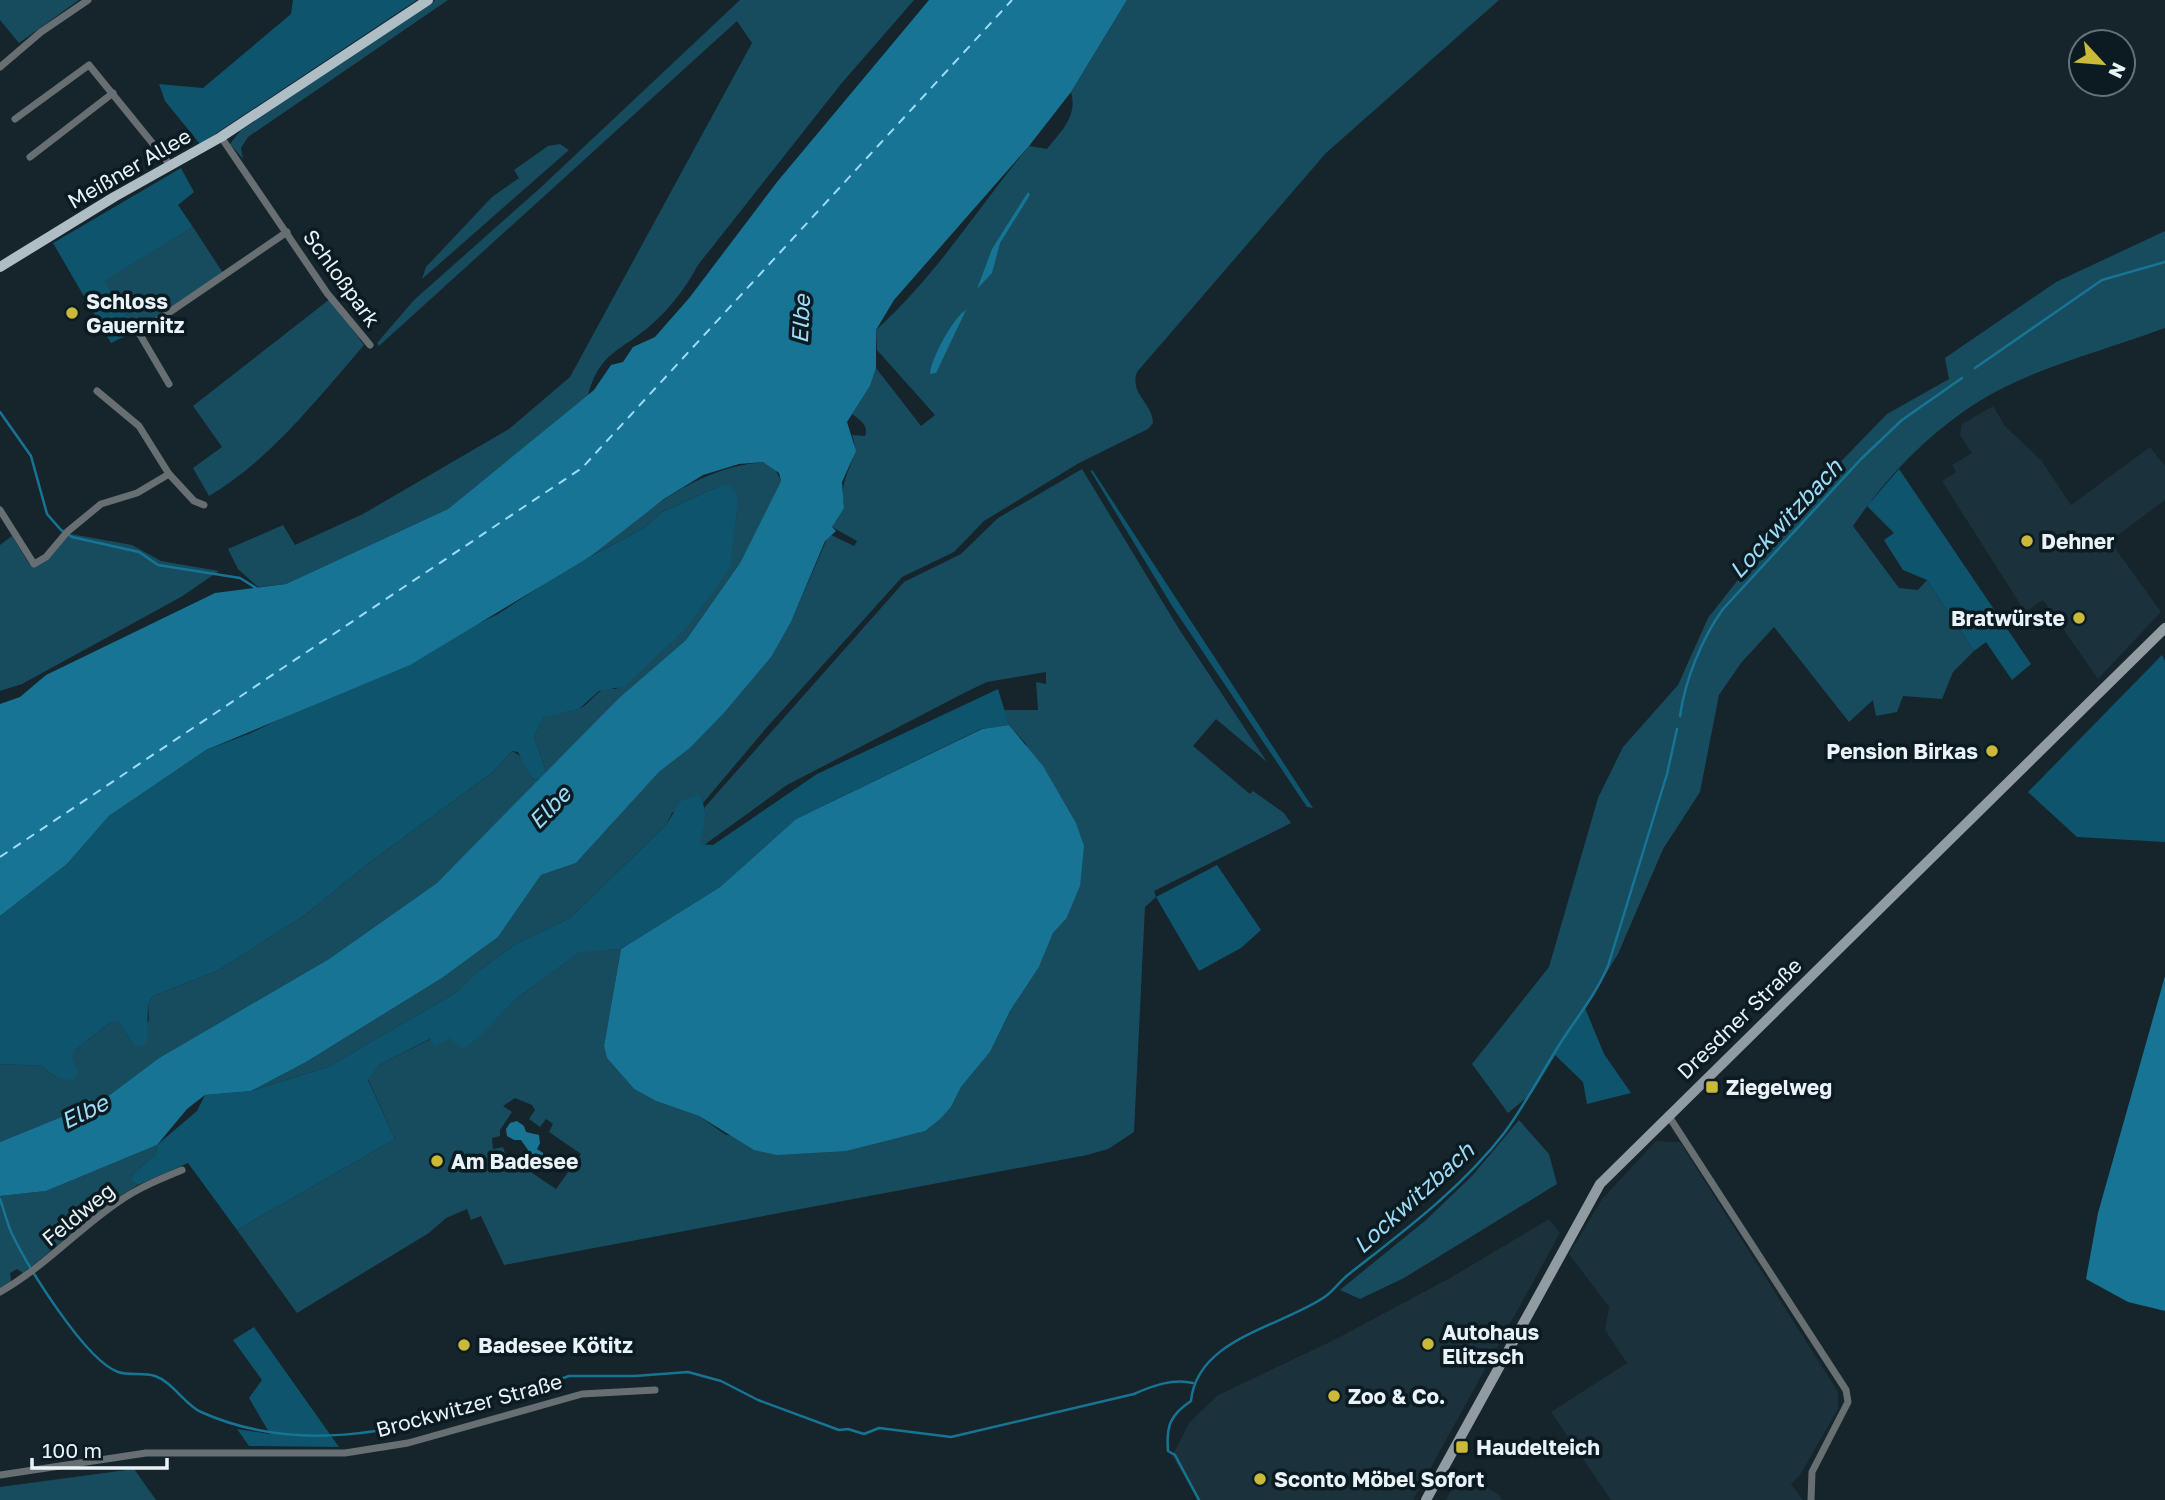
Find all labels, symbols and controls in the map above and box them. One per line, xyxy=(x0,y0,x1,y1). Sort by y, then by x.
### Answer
north arrow xyxy=(2067,28,2137,98)
text: N xyxy=(2104,59,2131,82)
street label: Meißner Allee xyxy=(63,122,195,214)
street label: Schloßpark xyxy=(298,224,386,332)
place label: Schloss Gauernitz xyxy=(86,288,185,338)
water label: Elbe xyxy=(785,292,815,344)
marker: Schloss Gauernitz xyxy=(64,305,80,321)
water label: Lockwitzbach xyxy=(1723,452,1848,583)
place label: Dehner xyxy=(2041,528,2114,554)
marker: Dehner xyxy=(2019,533,2035,549)
place label: Bratwürste xyxy=(1951,605,2065,631)
marker: Bratwürste xyxy=(2071,610,2087,626)
place label: Pension Birkas xyxy=(1826,738,1978,764)
marker: Pension Birkas xyxy=(1984,743,2000,759)
water label: Elbe xyxy=(522,779,577,834)
street label: Dresdner Straße xyxy=(1671,952,1807,1084)
place label: Ziegelweg xyxy=(1726,1074,1832,1100)
marker: Ziegelweg xyxy=(1704,1079,1720,1095)
water label: Elbe xyxy=(56,1087,114,1134)
water label: Lockwitzbach xyxy=(1347,1135,1480,1258)
place label: Am Badesee xyxy=(451,1148,578,1174)
marker: Am Badesee xyxy=(429,1153,445,1169)
street label: Feldweg xyxy=(36,1177,120,1251)
place label: Autohaus Elitzsch xyxy=(1442,1319,1539,1369)
place label: Badesee Kötitz xyxy=(478,1332,633,1358)
marker: Autohaus Elitzsch xyxy=(1420,1336,1436,1352)
marker: Badesee Kötitz xyxy=(456,1337,472,1353)
street label: Brockwitzer Straße xyxy=(373,1368,565,1442)
place label: Zoo & Co. xyxy=(1348,1383,1446,1409)
marker: Zoo & Co. xyxy=(1326,1388,1342,1404)
scale bar xyxy=(32,1426,166,1470)
place label: Haudelteich xyxy=(1476,1434,1600,1460)
text: 100 m xyxy=(42,1437,102,1463)
marker: Haudelteich xyxy=(1454,1439,1470,1455)
place label: Sconto Möbel Sofort xyxy=(1274,1466,1484,1492)
marker: Sconto Möbel Sofort xyxy=(1252,1471,1268,1487)

